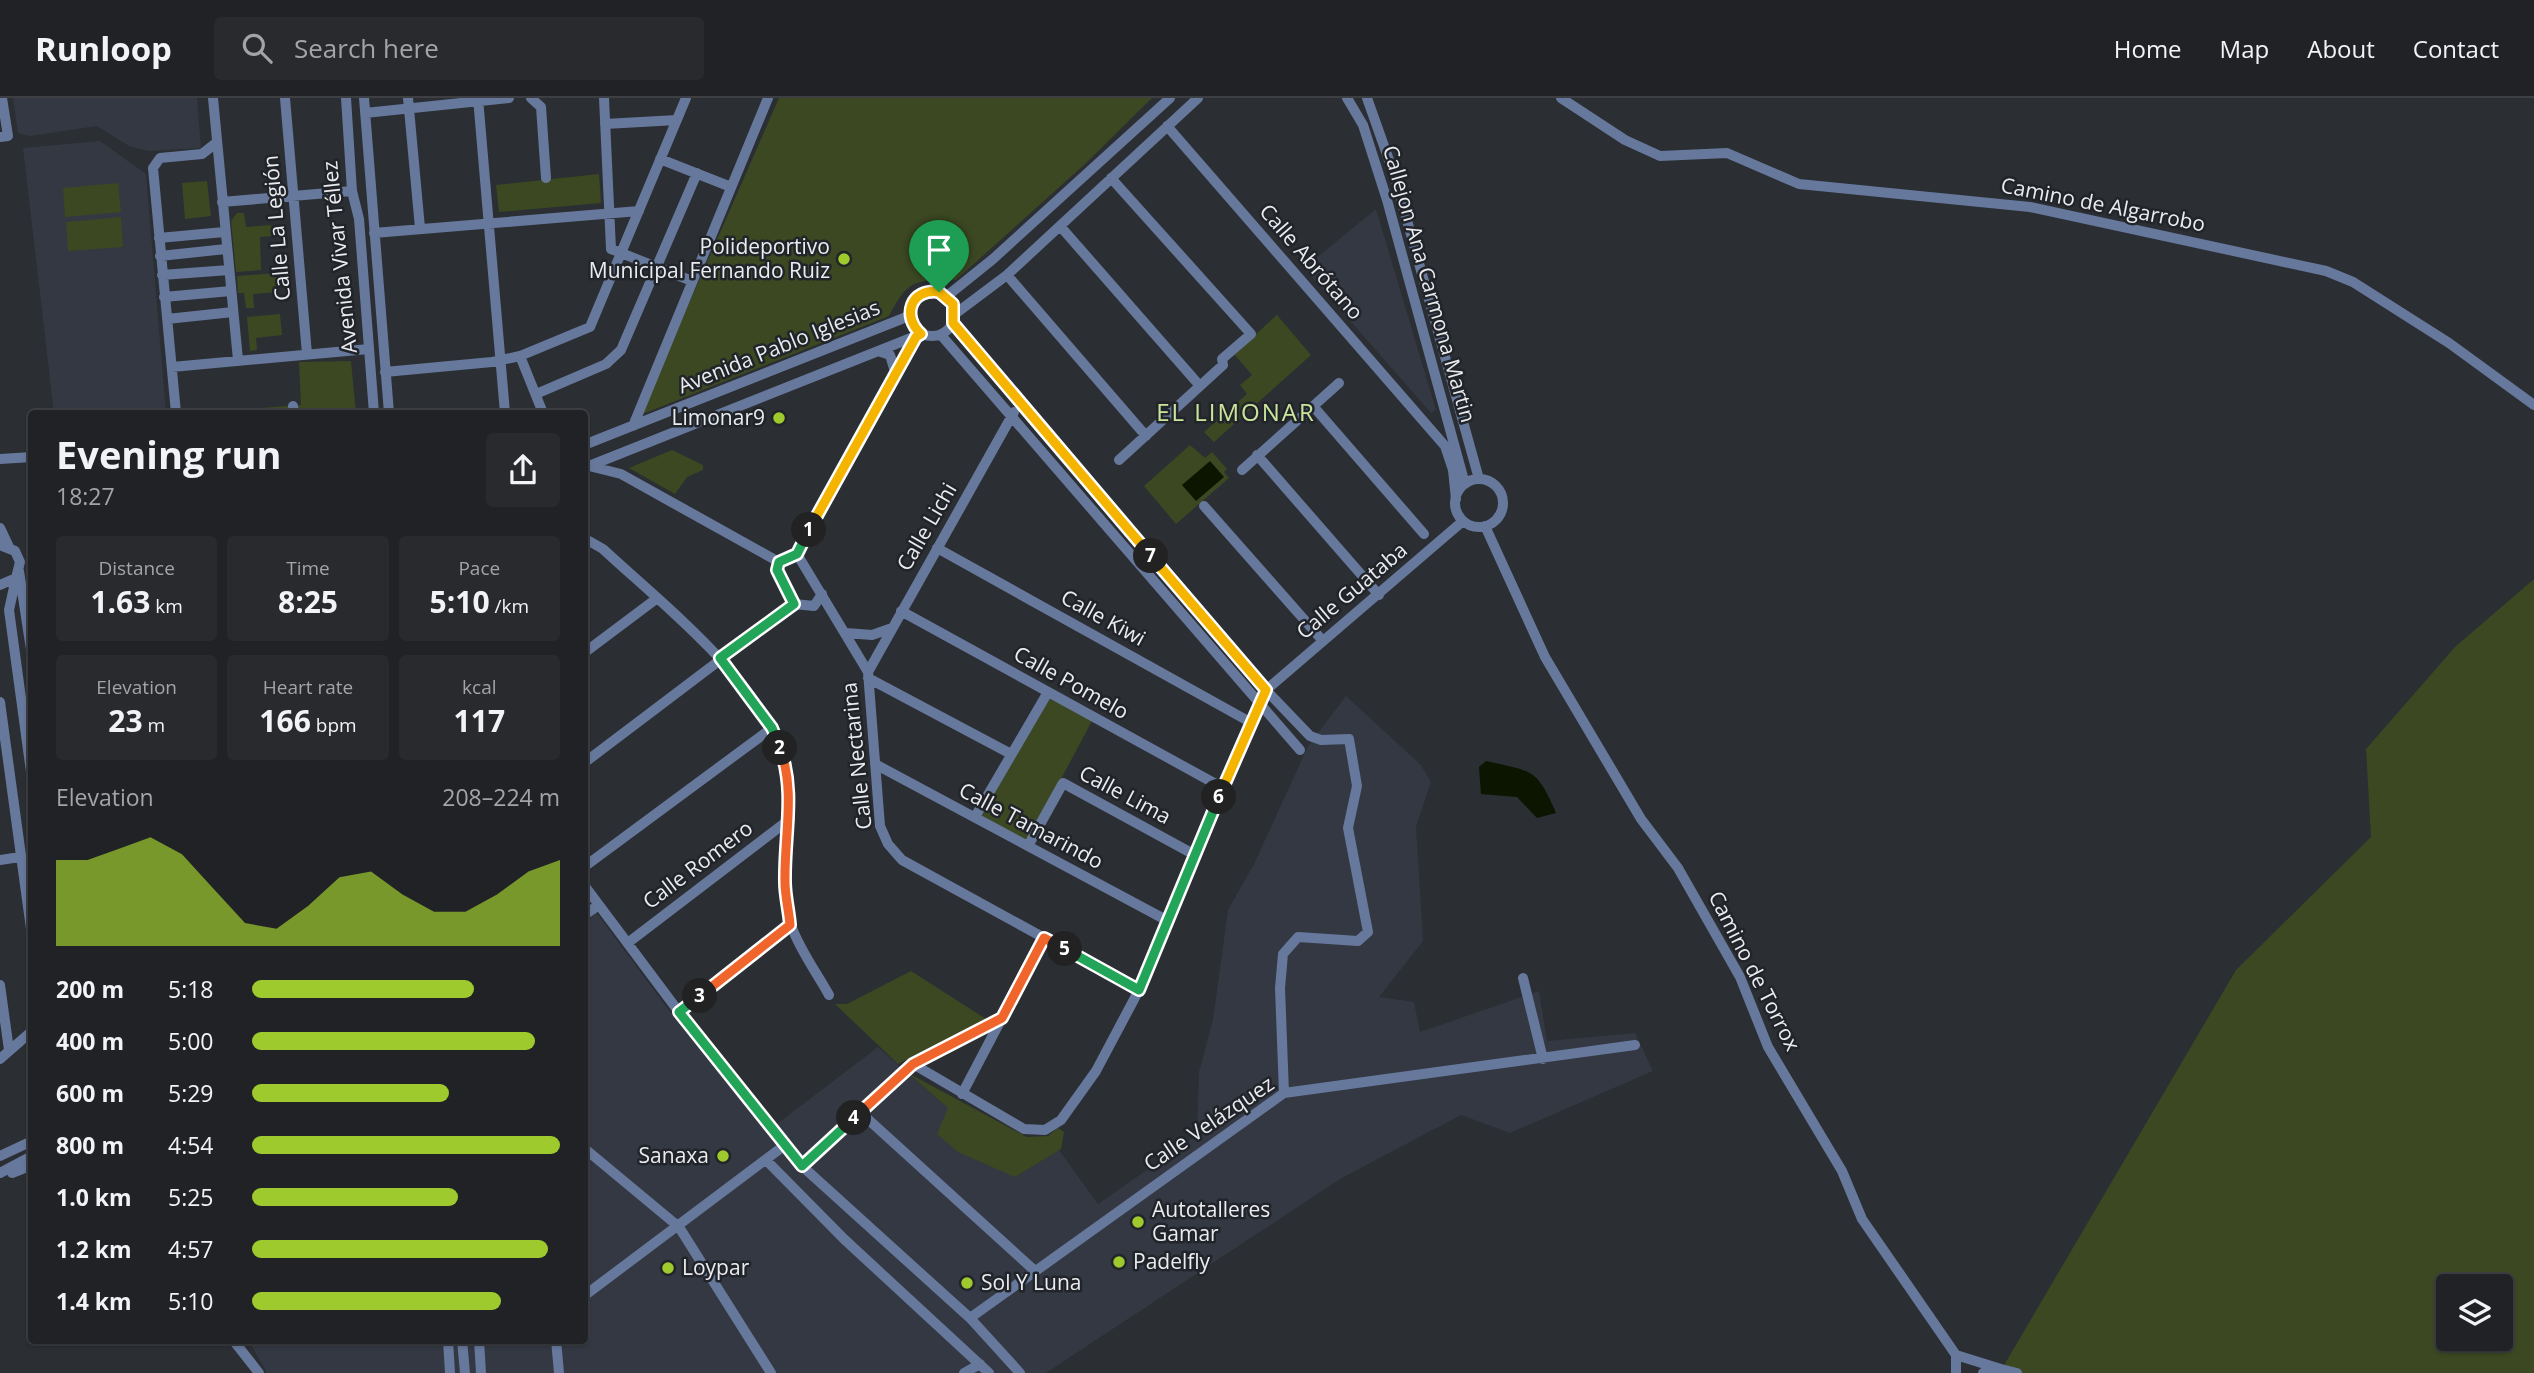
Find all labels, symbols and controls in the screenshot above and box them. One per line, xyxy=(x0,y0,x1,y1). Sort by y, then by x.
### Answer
search box xyxy=(214,17,704,80)
text: Runloop xyxy=(35,26,172,71)
icon: search xyxy=(238,29,276,67)
text: Search here xyxy=(294,30,439,66)
text: Home xyxy=(2114,32,2182,65)
text: Map xyxy=(2220,32,2269,65)
text: About xyxy=(2307,32,2375,65)
text: Contact xyxy=(2413,32,2499,65)
street label: Callejon Ana Carmona Martin xyxy=(1377,142,1483,426)
street label: Calle La Legión xyxy=(256,154,296,302)
street label: Avenida Vivar Téllez xyxy=(315,159,363,355)
street label: Camino de Algarrobo xyxy=(1999,170,2208,238)
street label: Calle Abrótano xyxy=(1254,198,1370,325)
pin xyxy=(909,220,969,292)
icon: arrive xyxy=(920,231,958,269)
place label: Polideportivo Municipal Fernando Ruiz xyxy=(589,232,830,284)
marker: Polideportivo Municipal Fernando Ruiz xyxy=(836,251,852,267)
street label: Avenida Pablo Iglesias xyxy=(673,293,884,399)
district label: EL LIMONAR xyxy=(1156,395,1316,428)
place label: Limonar9 xyxy=(672,403,765,431)
marker: Limonar9 xyxy=(771,410,787,426)
text: Evening run xyxy=(56,428,281,480)
button: share xyxy=(486,433,560,507)
street label: Calle Lichi xyxy=(890,477,963,576)
text: 18:27 xyxy=(56,480,115,512)
pin: 1 xyxy=(792,512,826,548)
text: 1 xyxy=(803,516,814,542)
street label: Calle Guataba xyxy=(1290,536,1413,645)
pin: 7 xyxy=(1134,538,1168,574)
text: 7 xyxy=(1145,542,1156,568)
text: Distance xyxy=(98,555,175,581)
text: Time xyxy=(286,555,330,581)
text: Pace xyxy=(458,555,500,581)
text: 1.63 xyxy=(90,581,150,622)
text: 8:25 xyxy=(278,581,338,622)
text: 5:10 xyxy=(430,581,490,622)
street label: Calle Kiwi xyxy=(1056,582,1151,652)
text: km xyxy=(150,593,183,619)
text: /km xyxy=(490,593,529,619)
street label: Calle Pomelo xyxy=(1009,639,1134,725)
text: Elevation xyxy=(96,674,177,700)
text: Heart rate xyxy=(263,674,353,700)
text: kcal xyxy=(462,674,497,700)
street label: Calle Nectarina xyxy=(834,681,878,831)
text: 23 xyxy=(108,700,143,741)
text: 166 xyxy=(259,700,311,741)
text: 117 xyxy=(454,700,505,741)
text: m xyxy=(143,712,165,738)
text: bpm xyxy=(311,712,357,738)
pin: 2 xyxy=(762,730,798,766)
text: 2 xyxy=(774,734,785,760)
street label: Calle Lima xyxy=(1075,758,1176,830)
street label: Calle Tamarindo xyxy=(955,775,1108,875)
pin: 6 xyxy=(1202,780,1236,814)
text: Elevation xyxy=(56,781,154,813)
text: 208–224 m xyxy=(442,781,560,813)
text: 6 xyxy=(1213,783,1224,809)
street label: Calle Romero xyxy=(637,814,758,915)
street label: Camino de Torrox xyxy=(1703,886,1807,1055)
pin: 5 xyxy=(1048,932,1082,966)
text: 5 xyxy=(1059,935,1070,961)
text: 200 m xyxy=(56,973,124,1005)
text: 5:18 xyxy=(168,973,214,1005)
pin: 3 xyxy=(682,978,718,1014)
text: 3 xyxy=(694,982,705,1008)
text: 400 m xyxy=(56,1025,124,1057)
text: 5:00 xyxy=(168,1025,214,1057)
street label: Calle Velázquez xyxy=(1138,1069,1279,1177)
text: 600 m xyxy=(56,1077,124,1109)
text: 5:29 xyxy=(168,1077,214,1109)
pin: 4 xyxy=(836,1100,872,1136)
text: 4 xyxy=(848,1104,859,1130)
text: 800 m xyxy=(56,1129,124,1161)
text: 4:54 xyxy=(168,1129,214,1161)
place label: Sanaxa xyxy=(639,1141,709,1169)
marker: Sanaxa xyxy=(715,1148,731,1164)
text: 1.0 km xyxy=(56,1181,132,1213)
text: 5:25 xyxy=(168,1181,214,1213)
place label: Autotalleres Gamar xyxy=(1152,1195,1270,1247)
marker: Autotalleres Gamar xyxy=(1130,1214,1146,1230)
text: 1.2 km xyxy=(56,1233,132,1265)
text: 4:57 xyxy=(168,1233,214,1265)
place label: Padelfly xyxy=(1133,1247,1211,1275)
place label: Loypar xyxy=(682,1253,750,1281)
marker: Padelfly xyxy=(1111,1254,1127,1270)
marker: Loypar xyxy=(660,1260,676,1276)
place label: Sol Y Luna xyxy=(981,1268,1082,1296)
map controls xyxy=(2436,1274,2513,1351)
button: layers xyxy=(2436,1274,2513,1351)
marker: Sol Y Luna xyxy=(959,1275,975,1291)
text: 1.4 km xyxy=(56,1285,132,1317)
text: 5:10 xyxy=(168,1285,214,1317)

